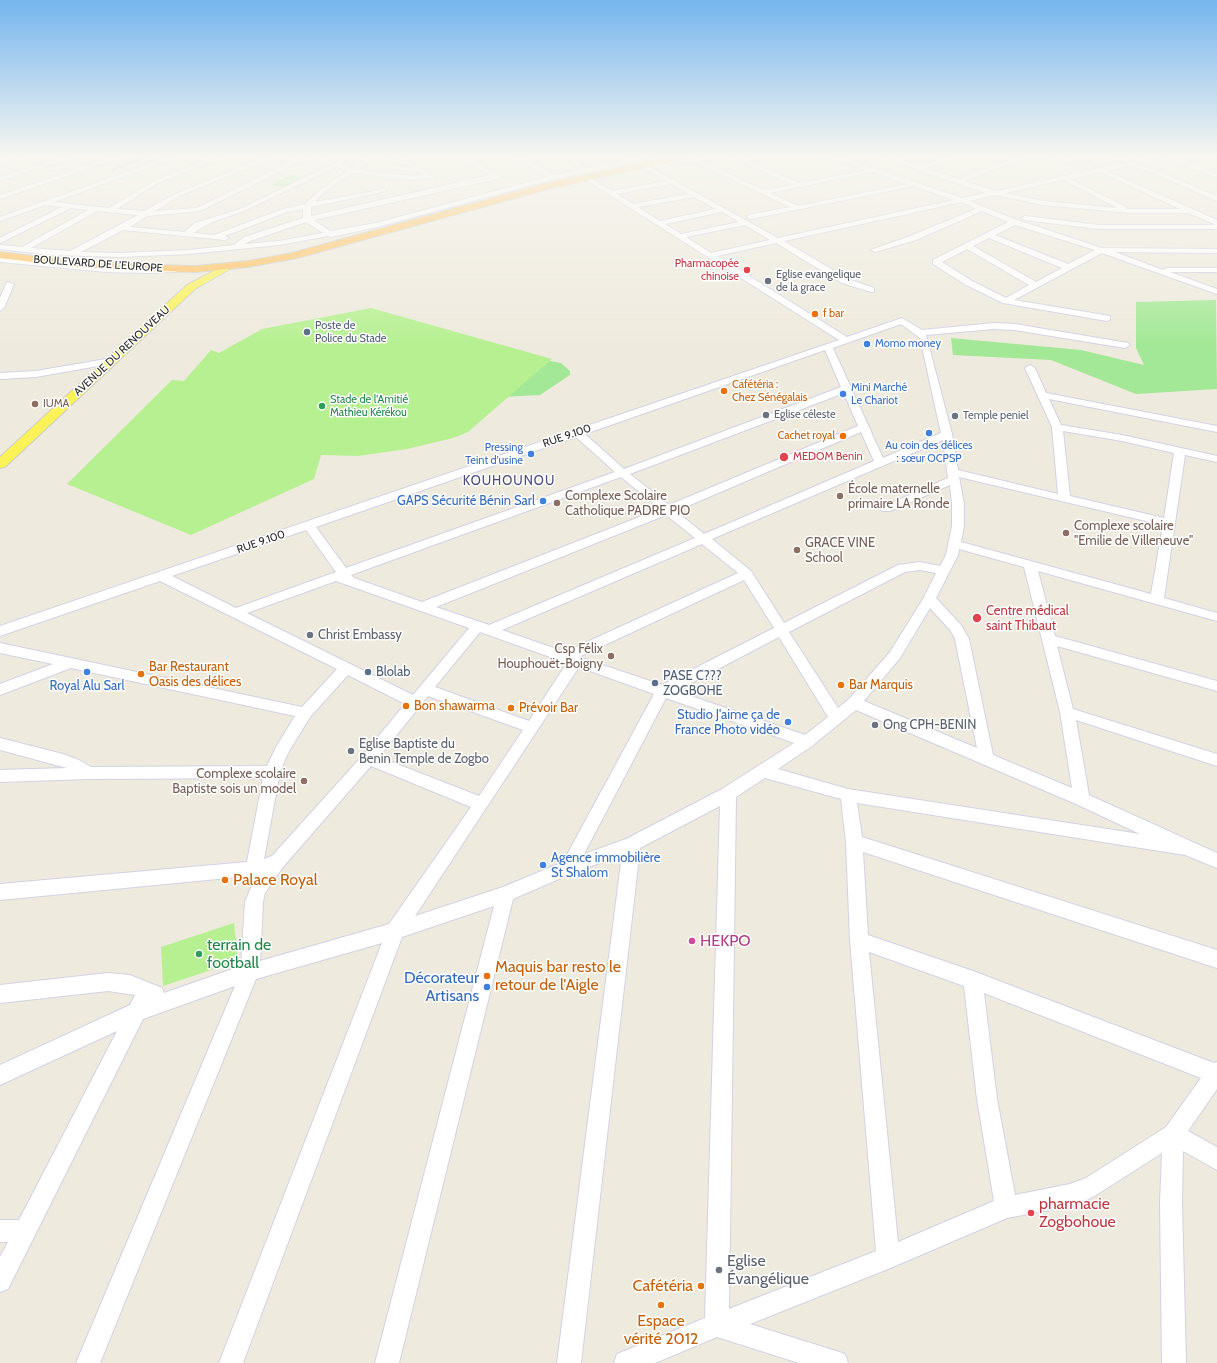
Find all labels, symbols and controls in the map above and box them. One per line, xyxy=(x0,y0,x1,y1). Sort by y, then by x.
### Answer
street label: BOULEVARD DE L’EUROPE xyxy=(33,253,163,275)
place label: Pharmacopée chinoise xyxy=(675,257,739,283)
marker: Pharmacopée chinoise xyxy=(742,265,752,275)
place label: Eglise evangelique de la grace xyxy=(776,268,861,294)
marker: Eglise evangelique de la grace xyxy=(763,276,773,286)
street label: AVENUE DU RENOUVEAU xyxy=(71,303,173,399)
place label: f bar xyxy=(823,307,844,321)
marker: f bar xyxy=(810,309,820,319)
place label: Poste de Police du Stade xyxy=(315,319,386,345)
marker: Poste de Police du Stade xyxy=(302,327,312,337)
place label: Momo money xyxy=(875,337,941,351)
marker: Momo money xyxy=(862,339,872,349)
place label: Cafétéria : Chez Sénégalais xyxy=(732,378,807,404)
place label: Mini Marché Le Chariot xyxy=(851,381,907,407)
marker: Cafétéria : Chez Sénégalais xyxy=(719,386,729,396)
marker: Mini Marché Le Chariot xyxy=(838,389,848,399)
place label: Stade de l'Amitié Mathieu Kérékou xyxy=(330,393,408,419)
place label: IUMA xyxy=(43,397,69,411)
marker: IUMA xyxy=(30,399,40,409)
marker: Stade de l'Amitié Mathieu Kérékou xyxy=(317,401,327,411)
place label: Eglise céleste xyxy=(774,408,836,422)
place label: Temple peniel xyxy=(963,409,1029,423)
marker: Eglise céleste xyxy=(761,410,771,420)
marker: Temple peniel xyxy=(950,411,960,421)
street label: RUE 9.100 xyxy=(541,422,593,450)
marker: Au coin des délices : sœur OCPSP xyxy=(924,428,934,438)
place label: Cachet royal xyxy=(778,429,835,443)
marker: Cachet royal xyxy=(838,431,848,441)
place label: Au coin des délices : sœur OCPSP xyxy=(885,439,973,465)
place label: Pressing Teint d'usine xyxy=(465,441,523,467)
marker: Pressing Teint d'usine xyxy=(526,449,536,459)
place label: MEDOM Benin xyxy=(793,450,863,464)
marker: MEDOM Benin xyxy=(778,451,790,463)
district label: KOUHOUNOU xyxy=(463,473,555,489)
place label: École maternelle primaire LA Ronde xyxy=(848,481,949,512)
place label: Complexe Scolaire Catholique PADRE PIO xyxy=(565,488,690,519)
marker: École maternelle primaire LA Ronde xyxy=(835,491,845,501)
place label: GAPS Sécurité Bénin Sarl xyxy=(397,493,535,509)
marker: GAPS Sécurité Bénin Sarl xyxy=(538,496,548,506)
marker: Complexe Scolaire Catholique PADRE PIO xyxy=(552,498,562,508)
place label: Complexe scolaire "Emilie de Villeneuve" xyxy=(1074,518,1193,549)
street label: RUE 9.100 xyxy=(235,528,287,556)
marker: Complexe scolaire "Emilie de Villeneuve" xyxy=(1061,528,1071,538)
place label: GRACE VINE School xyxy=(805,535,875,566)
marker: GRACE VINE School xyxy=(792,545,802,555)
place label: Centre médical saint Thibaut xyxy=(986,603,1069,634)
marker: Centre médical saint Thibaut xyxy=(971,612,983,624)
place label: Christ Embassy xyxy=(318,627,402,643)
marker: Christ Embassy xyxy=(305,630,315,640)
place label: Csp Félix Houphouët-Boigny xyxy=(497,641,603,672)
marker: Csp Félix Houphouët-Boigny xyxy=(606,651,616,661)
place label: Bar Restaurant Oasis des délices xyxy=(149,659,241,690)
place label: Blolab xyxy=(376,664,410,680)
marker: Royal Alu Sarl xyxy=(82,667,92,677)
marker: Blolab xyxy=(363,667,373,677)
place label: PASE C??? ZOGBOHE xyxy=(663,668,723,699)
marker: Bar Restaurant Oasis des délices xyxy=(136,669,146,679)
place label: Bar Marquis xyxy=(849,677,913,693)
place label: Royal Alu Sarl xyxy=(49,678,125,694)
marker: PASE C??? ZOGBOHE xyxy=(650,678,660,688)
marker: Bar Marquis xyxy=(836,680,846,690)
place label: Bon shawarma xyxy=(414,698,495,714)
place label: Prévoir Bar xyxy=(519,700,578,716)
marker: Bon shawarma xyxy=(401,701,411,711)
marker: Prévoir Bar xyxy=(506,703,516,713)
place label: Studio J'aime ça de France Photo vidéo xyxy=(675,707,780,738)
marker: Studio J'aime ça de France Photo vidéo xyxy=(783,717,793,727)
place label: Ong CPH-BENIN xyxy=(883,717,976,733)
marker: Ong CPH-BENIN xyxy=(870,720,880,730)
place label: Eglise Baptiste du Benin Temple de Zogbo xyxy=(359,736,489,767)
marker: Eglise Baptiste du Benin Temple de Zogbo xyxy=(346,746,356,756)
place label: Complexe scolaire Baptiste sois un model xyxy=(172,766,296,797)
marker: Complexe scolaire Baptiste sois un model xyxy=(299,776,309,786)
place label: Agence immobilière St Shalom xyxy=(551,850,660,881)
marker: Agence immobilière St Shalom xyxy=(538,860,548,870)
place label: Palace Royal xyxy=(233,870,317,890)
marker: Palace Royal xyxy=(220,875,230,885)
place label: HEKPO xyxy=(700,931,751,951)
place label: terrain de football xyxy=(207,935,271,973)
marker: HEKPO xyxy=(687,936,697,946)
marker: terrain de football xyxy=(194,949,204,959)
place label: Maquis bar resto le retour de l'Aigle xyxy=(495,957,621,995)
place label: Décorateur Artisans xyxy=(404,968,479,1006)
marker: Maquis bar resto le retour de l'Aigle xyxy=(482,971,492,981)
marker: Décorateur Artisans xyxy=(482,982,492,992)
place label: pharmacie Zogbohoue xyxy=(1039,1194,1116,1232)
marker: pharmacie Zogbohoue xyxy=(1026,1208,1036,1218)
place label: Eglise Évangélique xyxy=(727,1251,809,1289)
marker: Eglise Évangélique xyxy=(714,1265,724,1275)
place label: Cafétéria xyxy=(633,1276,693,1296)
marker: Cafétéria xyxy=(696,1281,706,1291)
marker: Espace vérité 2012 xyxy=(656,1300,666,1310)
place label: Espace vérité 2012 xyxy=(624,1311,698,1349)

